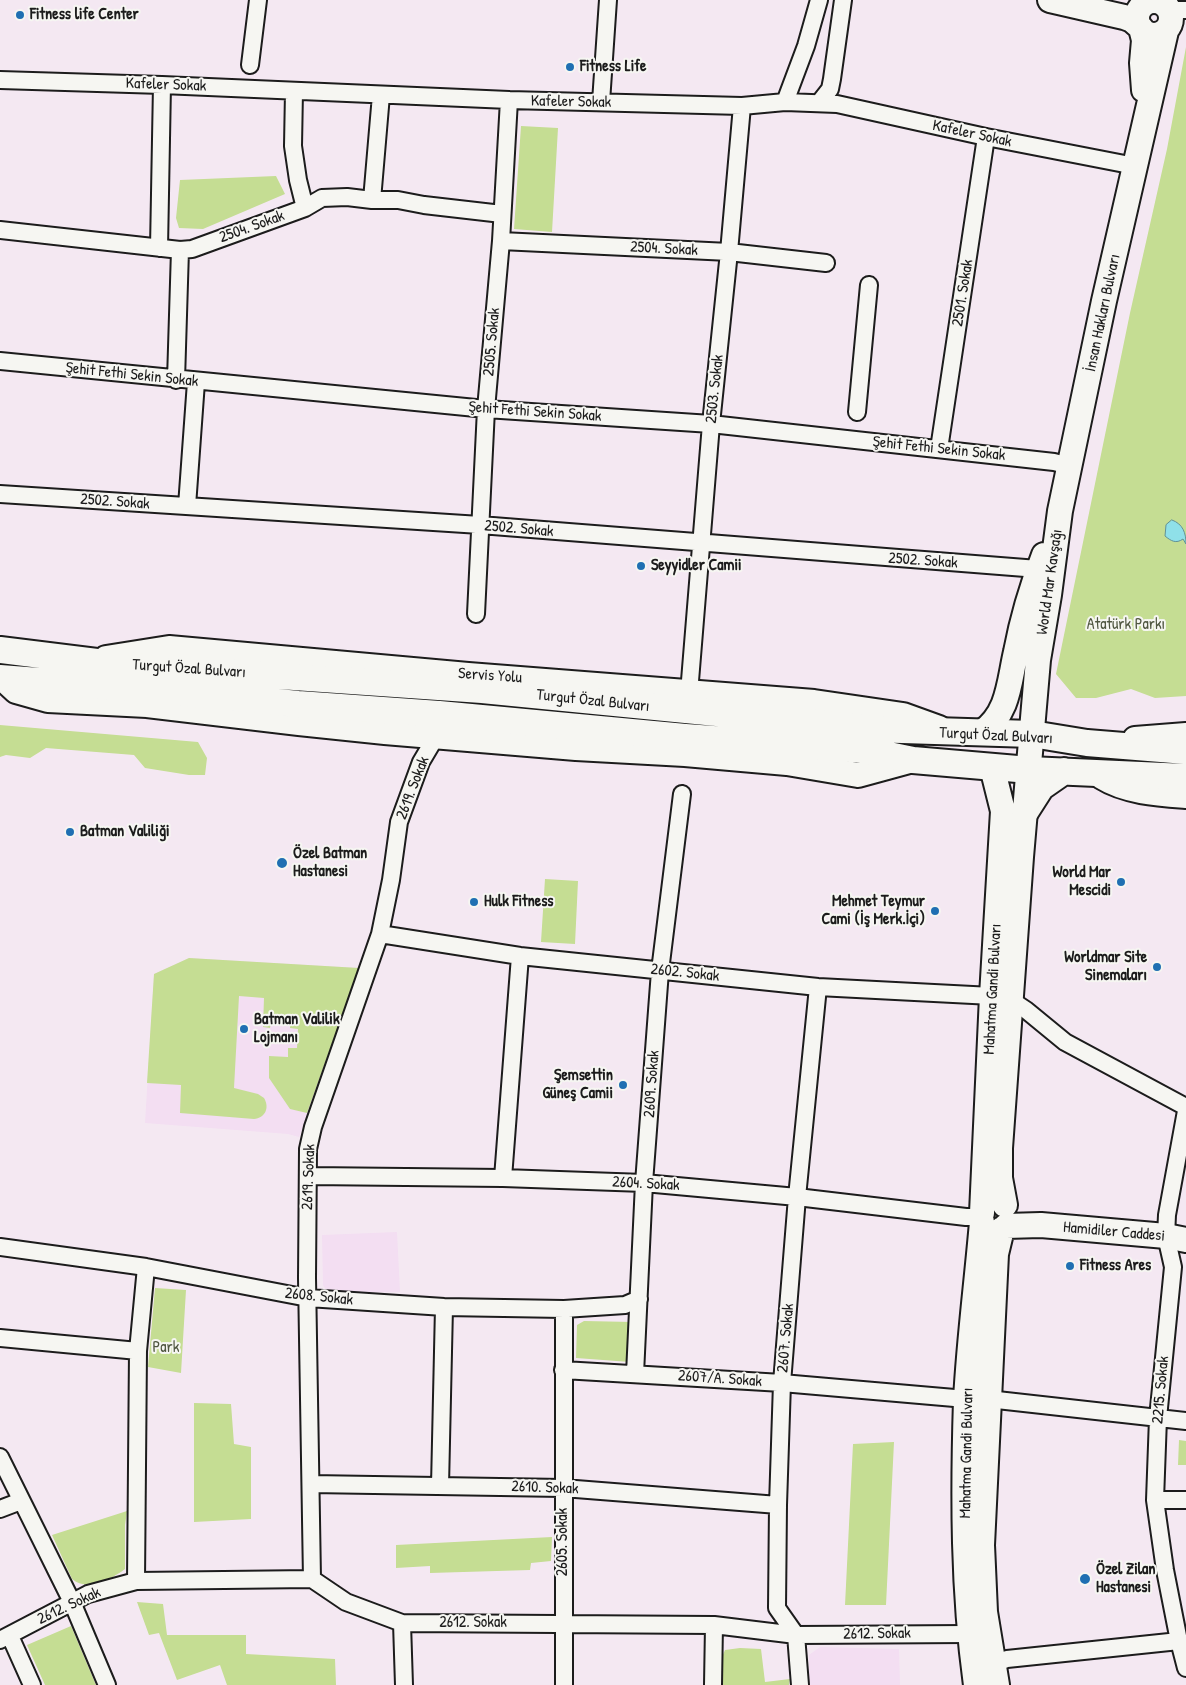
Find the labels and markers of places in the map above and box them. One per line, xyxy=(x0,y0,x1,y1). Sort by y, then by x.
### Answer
place label: Fitness life Center xyxy=(30,5,139,25)
marker: Fitness life Center xyxy=(14,9,26,21)
place label: Fitness Life xyxy=(580,57,646,77)
marker: Fitness Life xyxy=(564,61,576,73)
place label: Seyyidler Camii xyxy=(651,556,742,576)
marker: Seyyidler Camii xyxy=(635,560,647,572)
place label: Batman Valiliği xyxy=(80,822,170,842)
marker: Batman Valiliği xyxy=(64,826,76,838)
place label: Özel Batman Hastanesi xyxy=(293,844,367,882)
marker: Özel Batman Hastanesi xyxy=(275,856,289,870)
place label: World Mar Mescidi xyxy=(1052,863,1111,901)
marker: World Mar Mescidi xyxy=(1115,876,1127,888)
place label: Hulk Fitness xyxy=(484,892,553,912)
place label: Mehmet Teymur Cami (İş Merk.İçi) xyxy=(821,892,925,930)
marker: Hulk Fitness xyxy=(468,896,480,908)
marker: Mehmet Teymur Cami (İş Merk.İçi) xyxy=(929,905,941,917)
place label: Worldmar Site Sinemaları xyxy=(1064,948,1147,986)
marker: Worldmar Site Sinemaları xyxy=(1151,961,1163,973)
place label: Batman Valilik Lojmanı xyxy=(254,1010,340,1048)
marker: Batman Valilik Lojmanı xyxy=(238,1023,250,1035)
place label: Şemsettin Güneş Camii xyxy=(542,1066,613,1104)
marker: Şemsettin Güneş Camii xyxy=(617,1079,629,1091)
place label: Fitness Ares xyxy=(1080,1256,1151,1276)
marker: Fitness Ares xyxy=(1064,1260,1076,1272)
place label: Özel Zilan Hastanesi xyxy=(1096,1560,1156,1598)
marker: Özel Zilan Hastanesi xyxy=(1078,1572,1092,1586)

